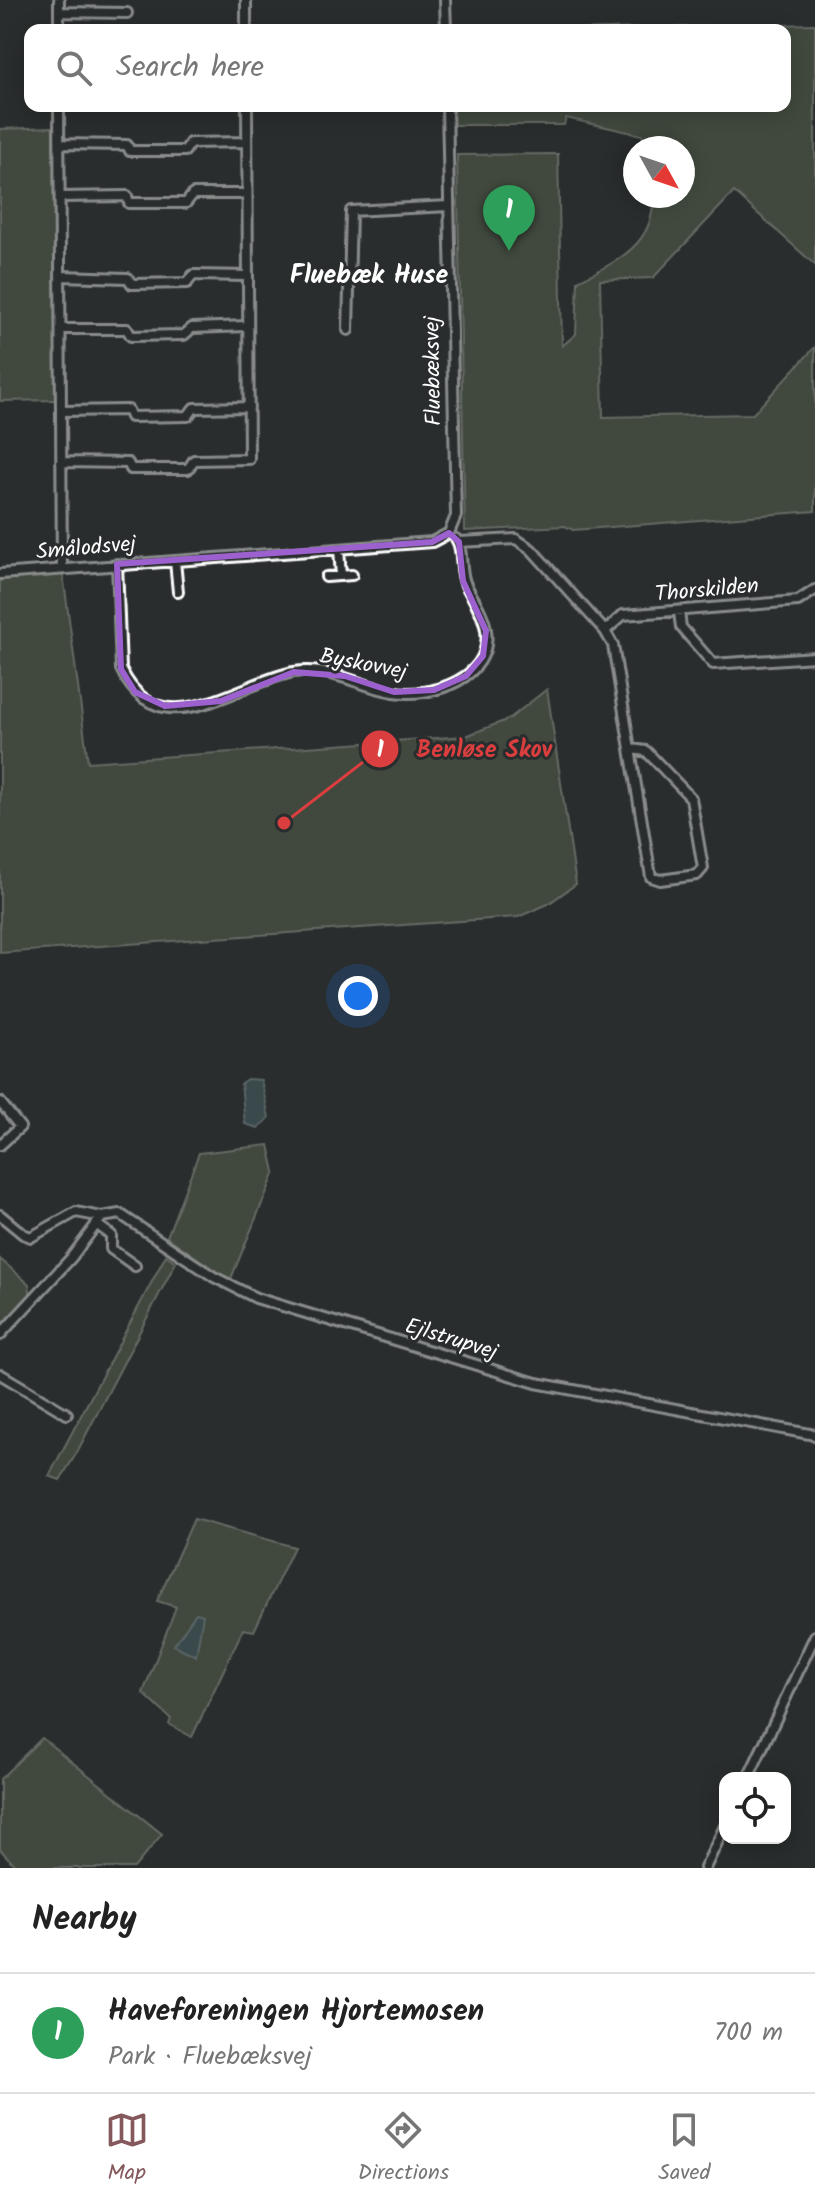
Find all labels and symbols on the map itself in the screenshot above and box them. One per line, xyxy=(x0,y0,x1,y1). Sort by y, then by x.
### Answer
north arrow xyxy=(623,136,695,208)
pin: 1 xyxy=(483,185,535,251)
district label: Fluebæk Huse xyxy=(290,255,448,297)
street label: Fluebæksvej xyxy=(416,314,452,426)
street label: Smålodsvej xyxy=(35,527,139,571)
street label: Thorskilden xyxy=(654,569,760,613)
street label: Byskovvej xyxy=(316,639,411,691)
callout: Benløse Skov xyxy=(360,725,568,773)
text: 1 xyxy=(376,731,384,770)
text: Benløse Skov xyxy=(416,731,553,770)
your location xyxy=(338,976,378,1016)
street label: Ejlstrupvej xyxy=(401,1309,503,1371)

